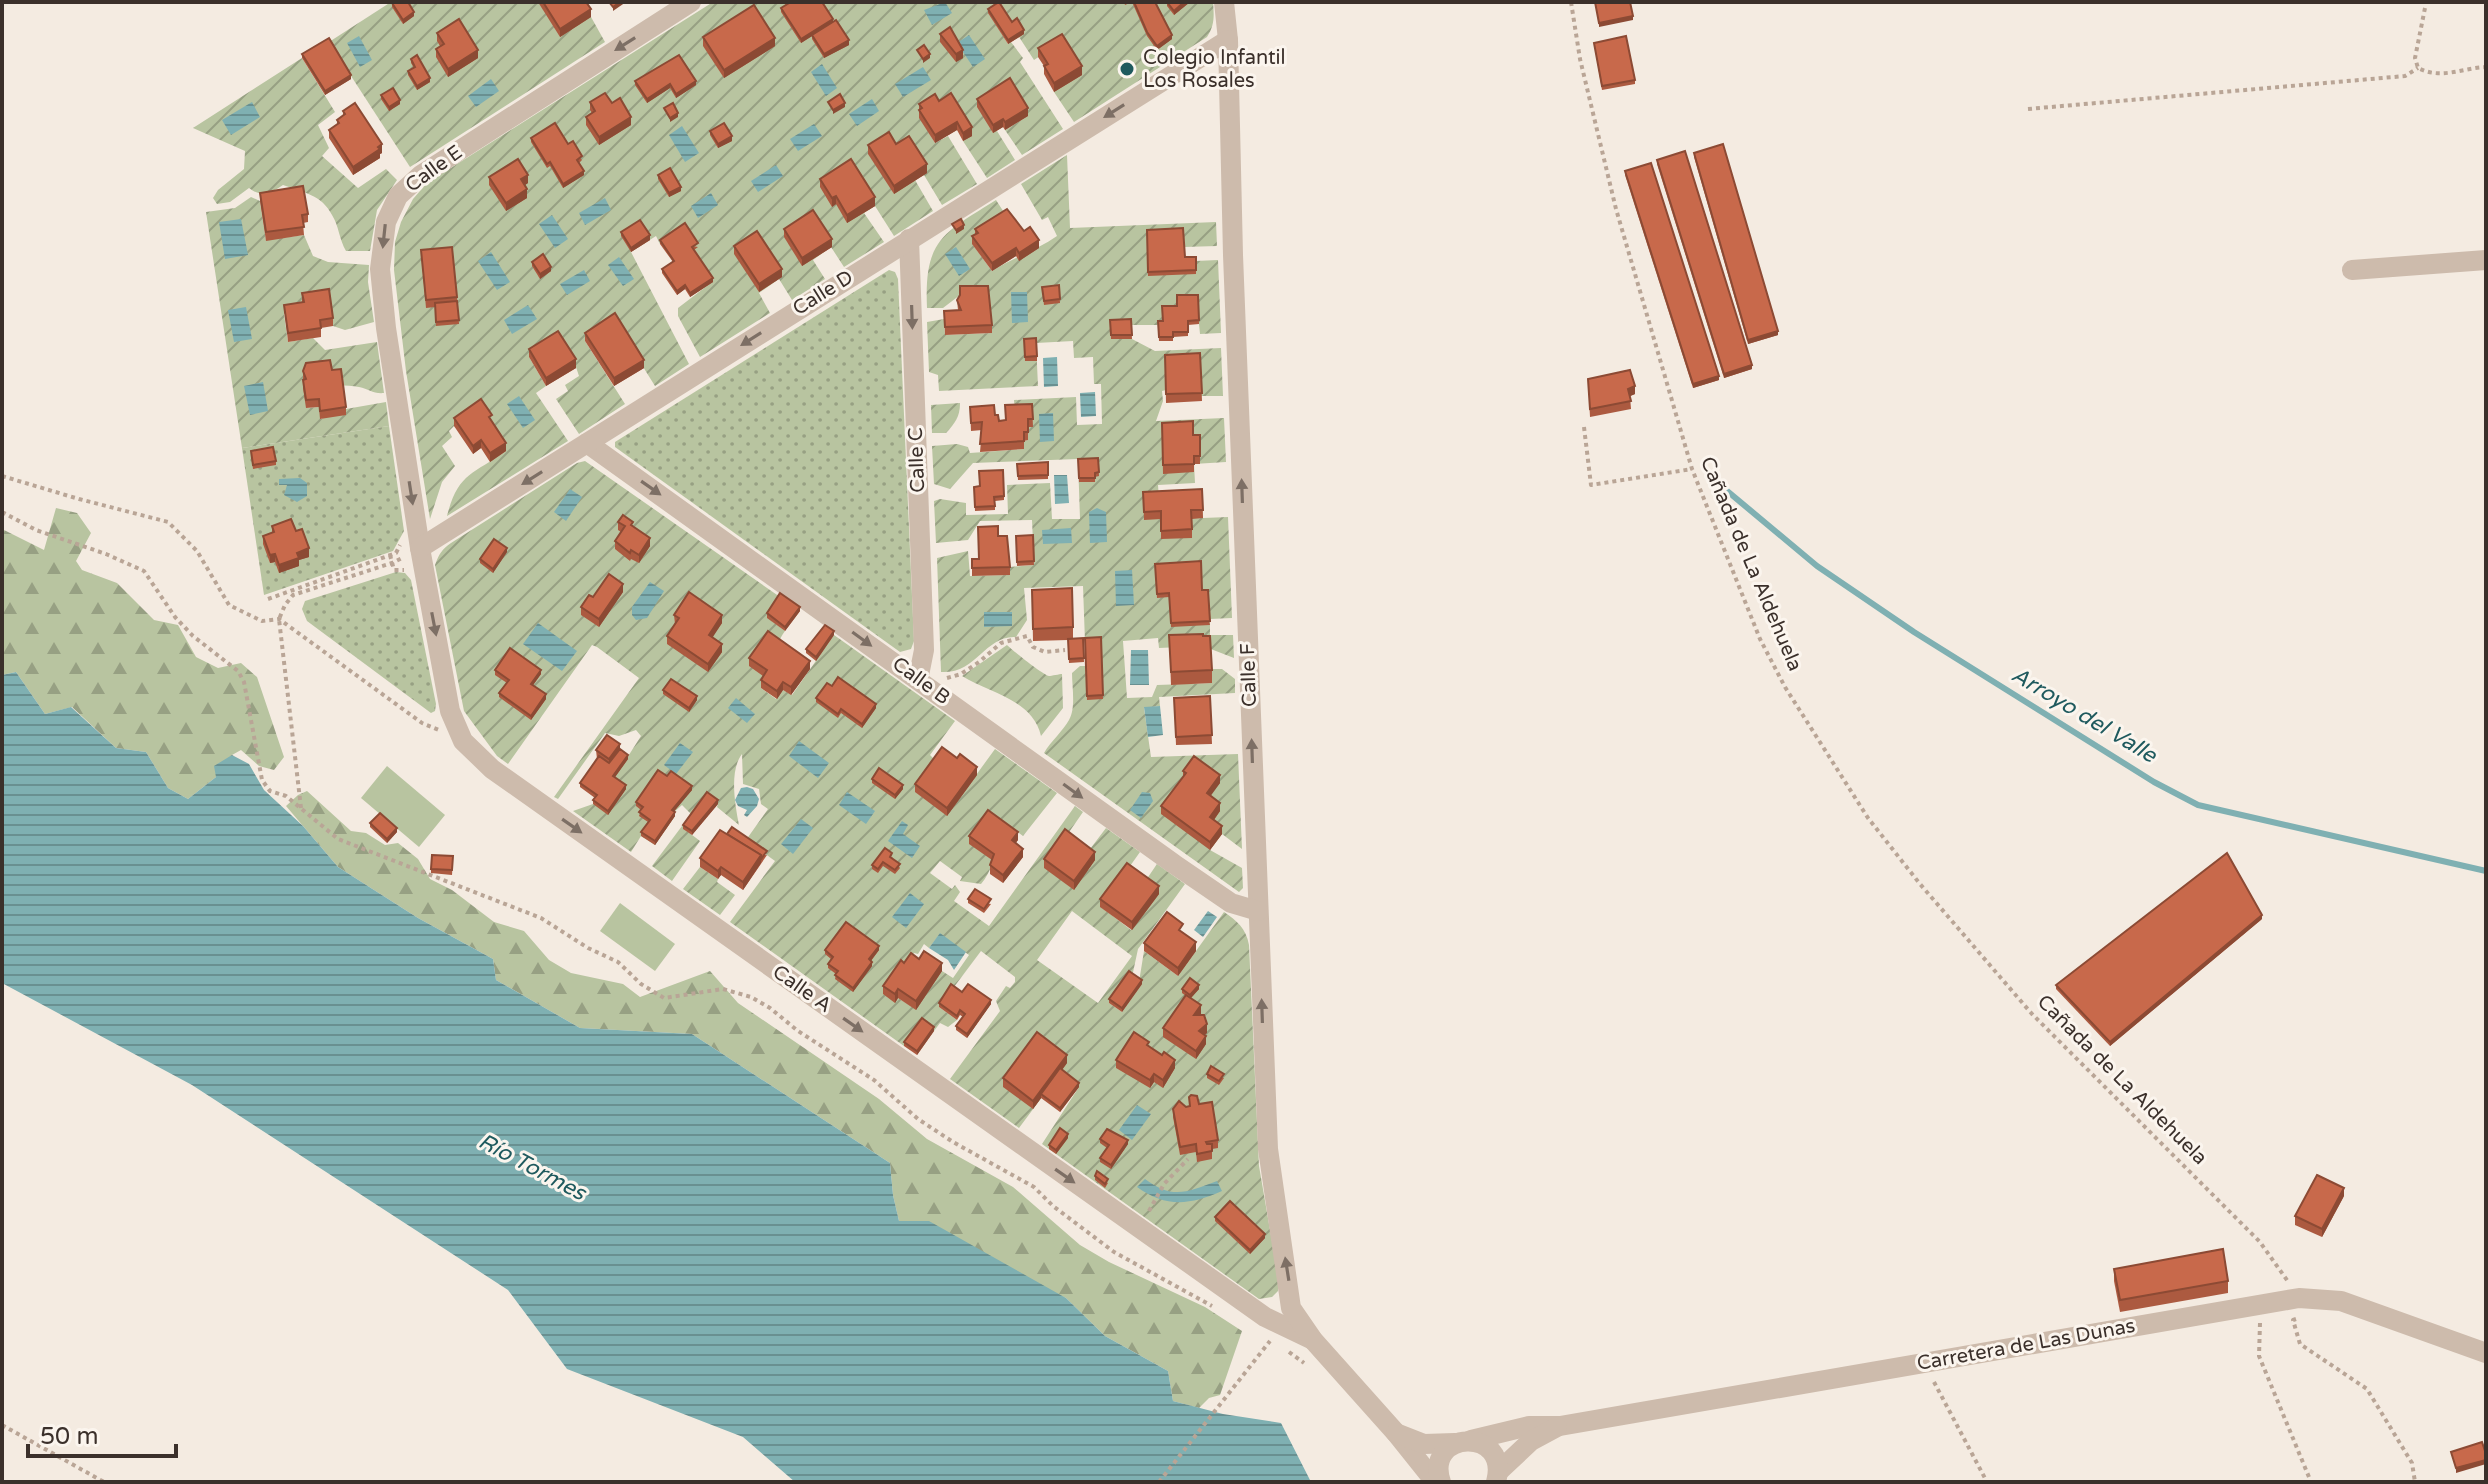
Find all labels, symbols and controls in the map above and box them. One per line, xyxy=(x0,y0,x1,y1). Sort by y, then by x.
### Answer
one-way arrow xyxy=(614,36,636,50)
place label: Colegio Infantil Los Rosales xyxy=(1143,46,1286,93)
marker: Colegio Infantil Los Rosales xyxy=(1118,60,1136,78)
one-way arrow xyxy=(1103,104,1125,118)
street label: Calle E xyxy=(401,140,467,198)
one-way arrow xyxy=(378,224,391,249)
street label: Calle D xyxy=(788,265,858,321)
one-way arrow xyxy=(905,305,918,330)
one-way arrow xyxy=(741,331,762,346)
street label: Calle C xyxy=(904,427,930,493)
street label: Cañada de La Aldehuela xyxy=(1695,453,1807,675)
one-way arrow xyxy=(521,470,542,485)
one-way arrow xyxy=(1235,478,1248,503)
one-way arrow xyxy=(640,480,661,495)
one-way arrow xyxy=(405,481,418,506)
one-way arrow xyxy=(428,612,441,637)
one-way arrow xyxy=(852,631,873,646)
street label: Calle F xyxy=(1236,643,1262,707)
street label: Calle B xyxy=(887,652,955,710)
water label: Arroyo del Valle xyxy=(2007,662,2162,769)
one-way arrow xyxy=(1246,738,1259,763)
one-way arrow xyxy=(1063,783,1084,798)
one-way arrow xyxy=(562,818,583,834)
street label: Calle A xyxy=(768,960,836,1018)
street label: Cañada de La Aldehuela xyxy=(2032,990,2212,1170)
one-way arrow xyxy=(1256,998,1269,1023)
one-way arrow xyxy=(842,1017,864,1033)
water label: Río Tormes xyxy=(474,1128,591,1207)
one-way arrow xyxy=(1055,1168,1076,1183)
one-way arrow xyxy=(1280,1256,1293,1281)
street label: Carretera de Las Dunas xyxy=(1915,1314,2137,1376)
scale bar xyxy=(28,1408,176,1458)
text: 50 m xyxy=(40,1422,98,1451)

